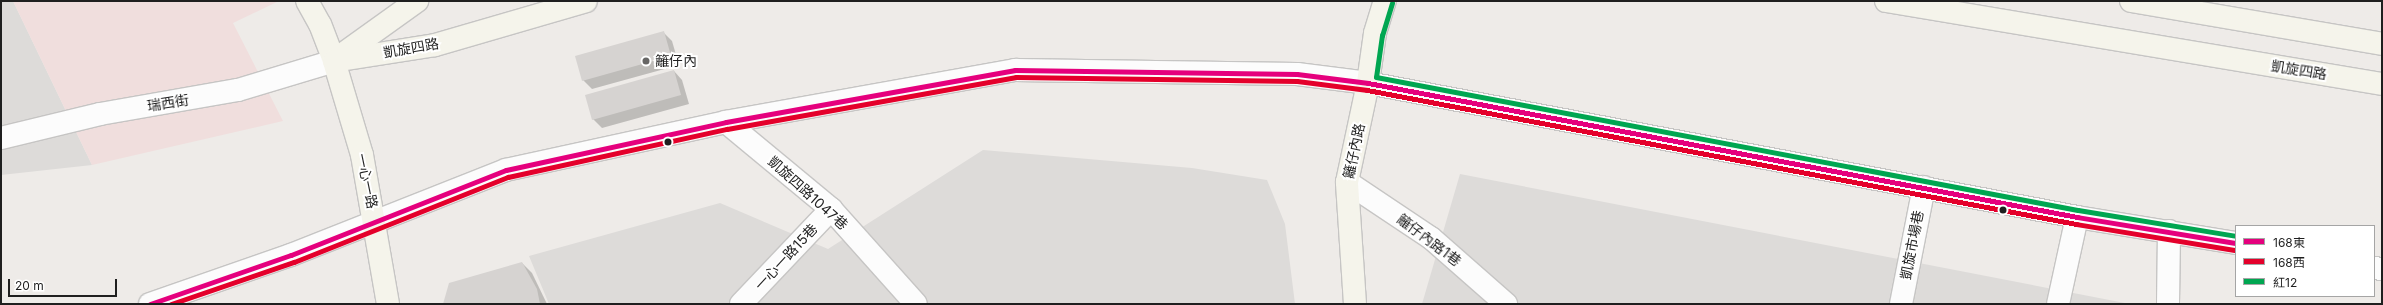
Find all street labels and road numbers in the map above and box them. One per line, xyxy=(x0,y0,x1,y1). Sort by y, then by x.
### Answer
street label: 凱旋四路 xyxy=(382,35,440,61)
street label: 凱旋四路 xyxy=(2270,57,2328,83)
street label: 瑞西街 xyxy=(146,91,190,115)
street label: 籬仔內路 xyxy=(1340,122,1368,180)
street label: 一心一路 xyxy=(353,152,381,210)
street label: 凱旋四路1047巷 xyxy=(765,153,851,233)
street label: 凱旋市場巷 xyxy=(1897,209,1927,281)
street label: 籬仔內路1巷 xyxy=(1394,211,1464,269)
street label: 一心一路15巷 xyxy=(751,220,821,294)

